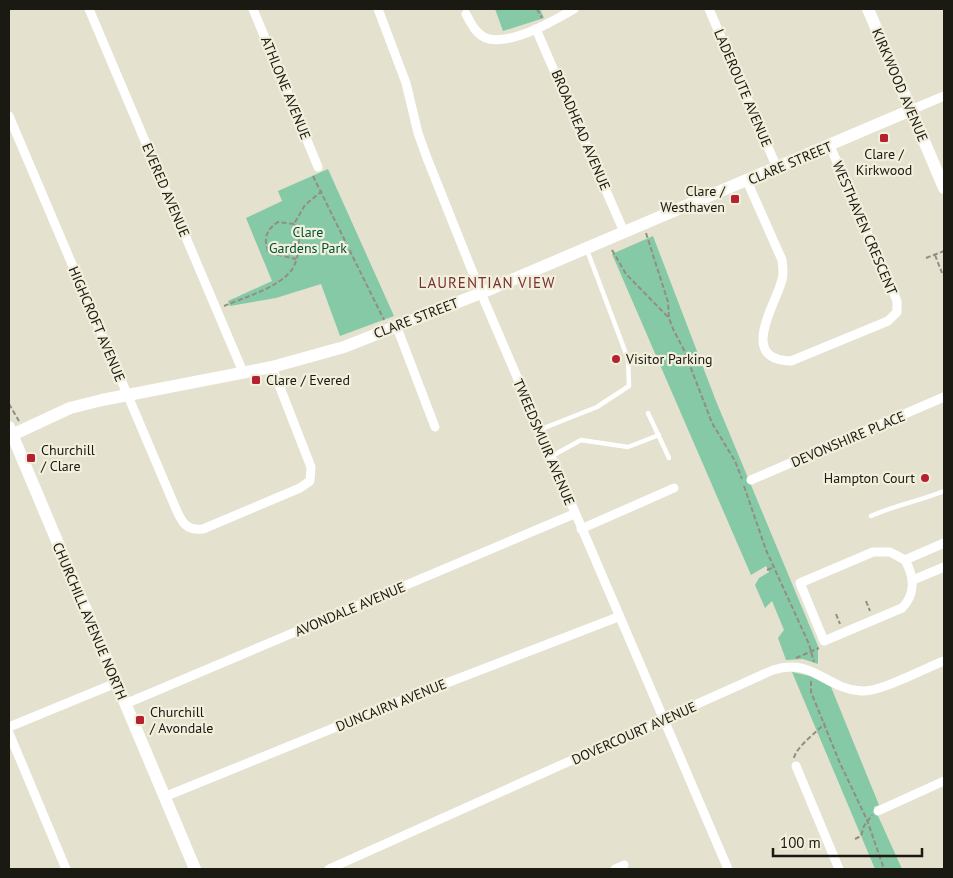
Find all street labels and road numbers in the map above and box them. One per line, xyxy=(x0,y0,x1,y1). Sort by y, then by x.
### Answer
street label: LADEROUTE AVENUE xyxy=(710,26,776,150)
street label: KIRKWOOD AVENUE xyxy=(868,26,932,144)
street label: ATHLONE AVENUE xyxy=(257,34,315,142)
street label: BROADHEAD AVENUE xyxy=(547,67,615,193)
street label: CLARE STREET xyxy=(745,137,835,189)
street label: EVERED AVENUE xyxy=(138,140,194,240)
street label: WESTHAVEN CRESCENT xyxy=(829,158,901,298)
street label: HIGHCROFT AVENUE xyxy=(65,264,129,384)
street label: CLARE STREET xyxy=(371,293,461,342)
street label: TWEEDSMUIR AVENUE xyxy=(509,376,579,508)
street label: DEVONSHIRE PLACE xyxy=(788,407,908,471)
street label: CHURCHILL AVENUE NORTH xyxy=(49,540,131,702)
street label: AVONDALE AVENUE xyxy=(292,578,408,640)
street label: DUNCAIRN AVENUE xyxy=(333,675,449,735)
street label: DOVERCOURT AVENUE xyxy=(569,697,699,769)

